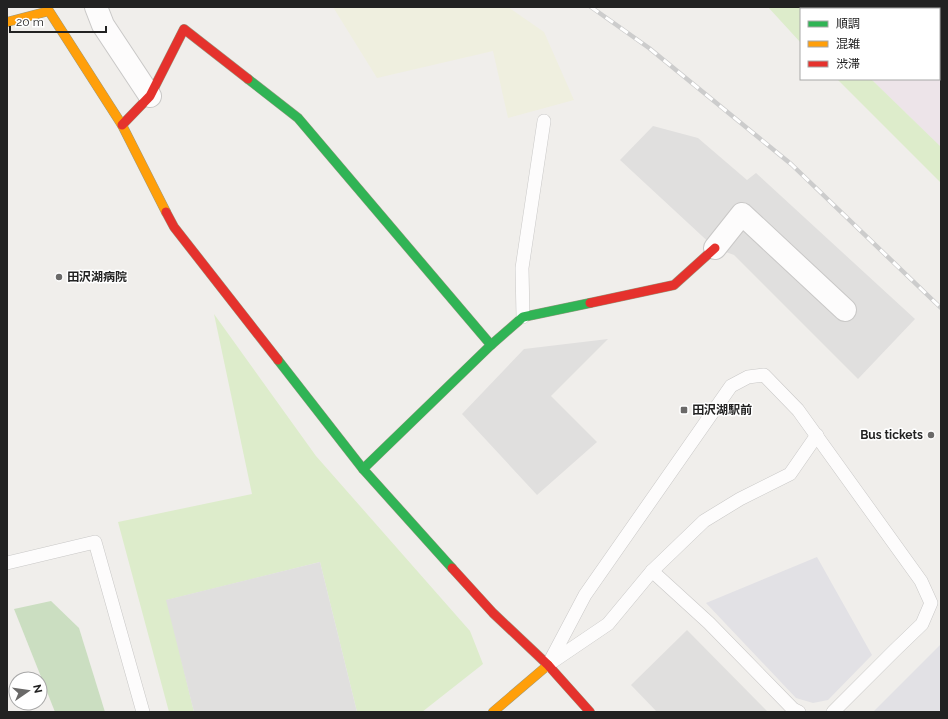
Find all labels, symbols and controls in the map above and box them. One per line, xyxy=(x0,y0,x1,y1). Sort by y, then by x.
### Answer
scale bar xyxy=(10,8,106,34)
legend xyxy=(800,8,940,80)
text: 20 m xyxy=(16,15,44,29)
text: 順調 xyxy=(836,17,860,31)
text: 混雑 xyxy=(836,37,860,51)
text: 渋滞 xyxy=(836,57,860,71)
place label: 田沢湖病院 xyxy=(67,270,127,284)
marker: 田沢湖病院 xyxy=(54,272,64,282)
place label: 田沢湖駅前 xyxy=(692,403,752,417)
marker: 田沢湖駅前 xyxy=(679,405,689,415)
place label: Bus tickets xyxy=(860,428,923,442)
marker: Bus tickets xyxy=(926,430,936,440)
north arrow xyxy=(8,671,48,711)
text: N xyxy=(30,683,45,694)

